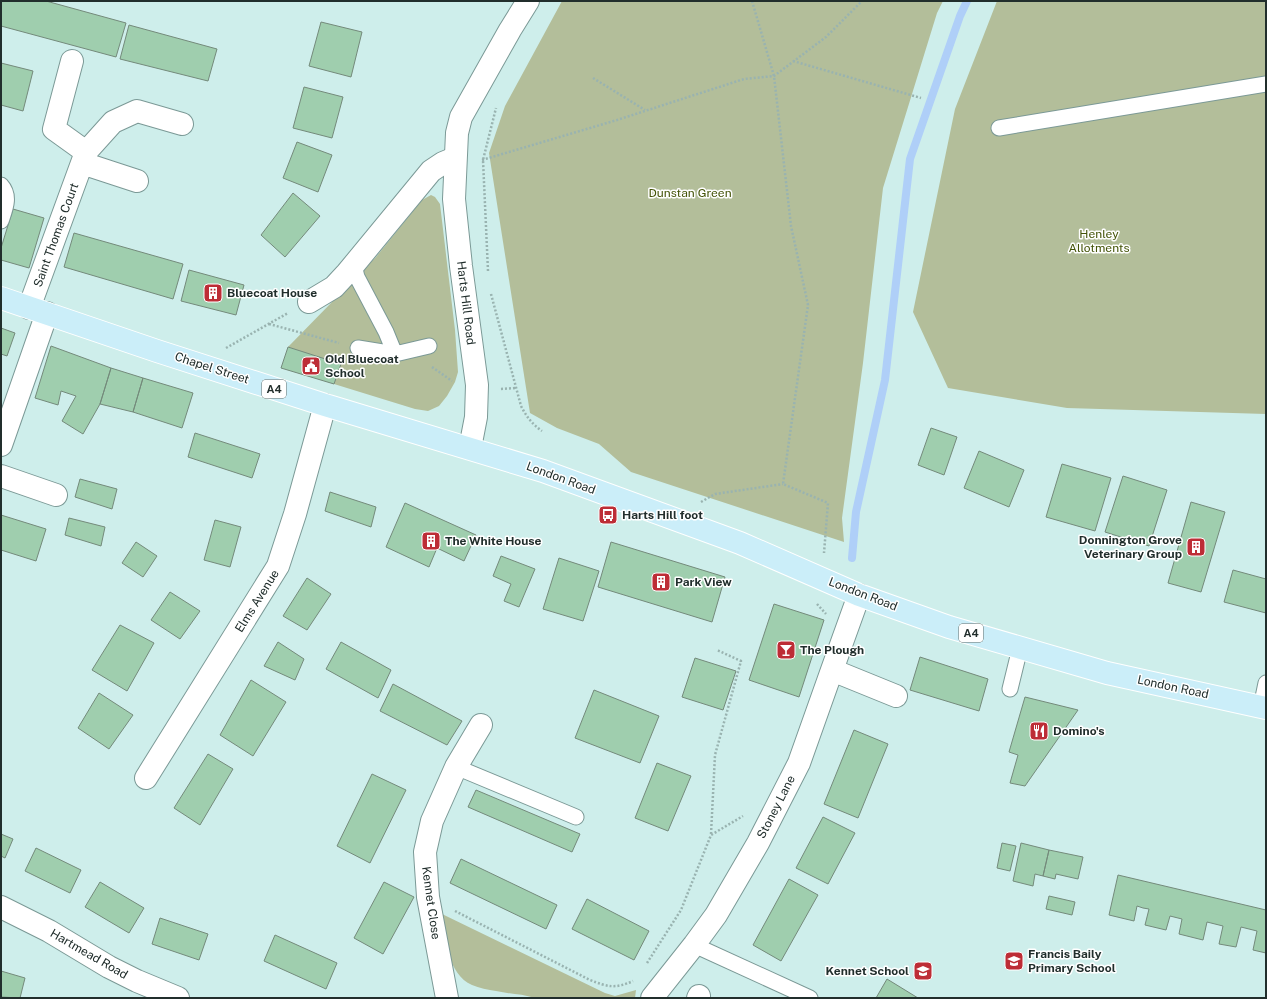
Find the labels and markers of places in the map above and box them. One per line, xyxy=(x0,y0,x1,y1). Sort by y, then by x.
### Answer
building icon: Bluecoat House xyxy=(202,282,224,304)
place label: Bluecoat House xyxy=(227,286,317,300)
place label: Old Bluecoat School xyxy=(325,352,399,380)
public building icon: Old Bluecoat School xyxy=(300,355,322,377)
bus stop icon: Harts Hill foot xyxy=(597,504,619,526)
place label: Harts Hill foot xyxy=(622,508,703,522)
building icon: The White House xyxy=(420,530,442,552)
place label: Donnington Grove Veterinary Group xyxy=(1079,533,1182,561)
place label: The White House xyxy=(445,534,542,548)
building icon: Donnington Grove Veterinary Group xyxy=(1185,536,1207,558)
building icon: Park View xyxy=(650,571,672,593)
place label: Park View xyxy=(675,575,732,589)
bar icon: The Plough xyxy=(775,639,797,661)
place label: The Plough xyxy=(800,643,864,657)
restaurant icon: Domino's xyxy=(1028,720,1050,742)
place label: Domino's xyxy=(1053,724,1105,738)
place label: Francis Baily Primary School xyxy=(1028,947,1116,975)
school or university icon: Francis Baily Primary School xyxy=(1003,950,1025,972)
school or university icon: Kennet School xyxy=(912,960,934,982)
place label: Kennet School xyxy=(826,964,909,978)

